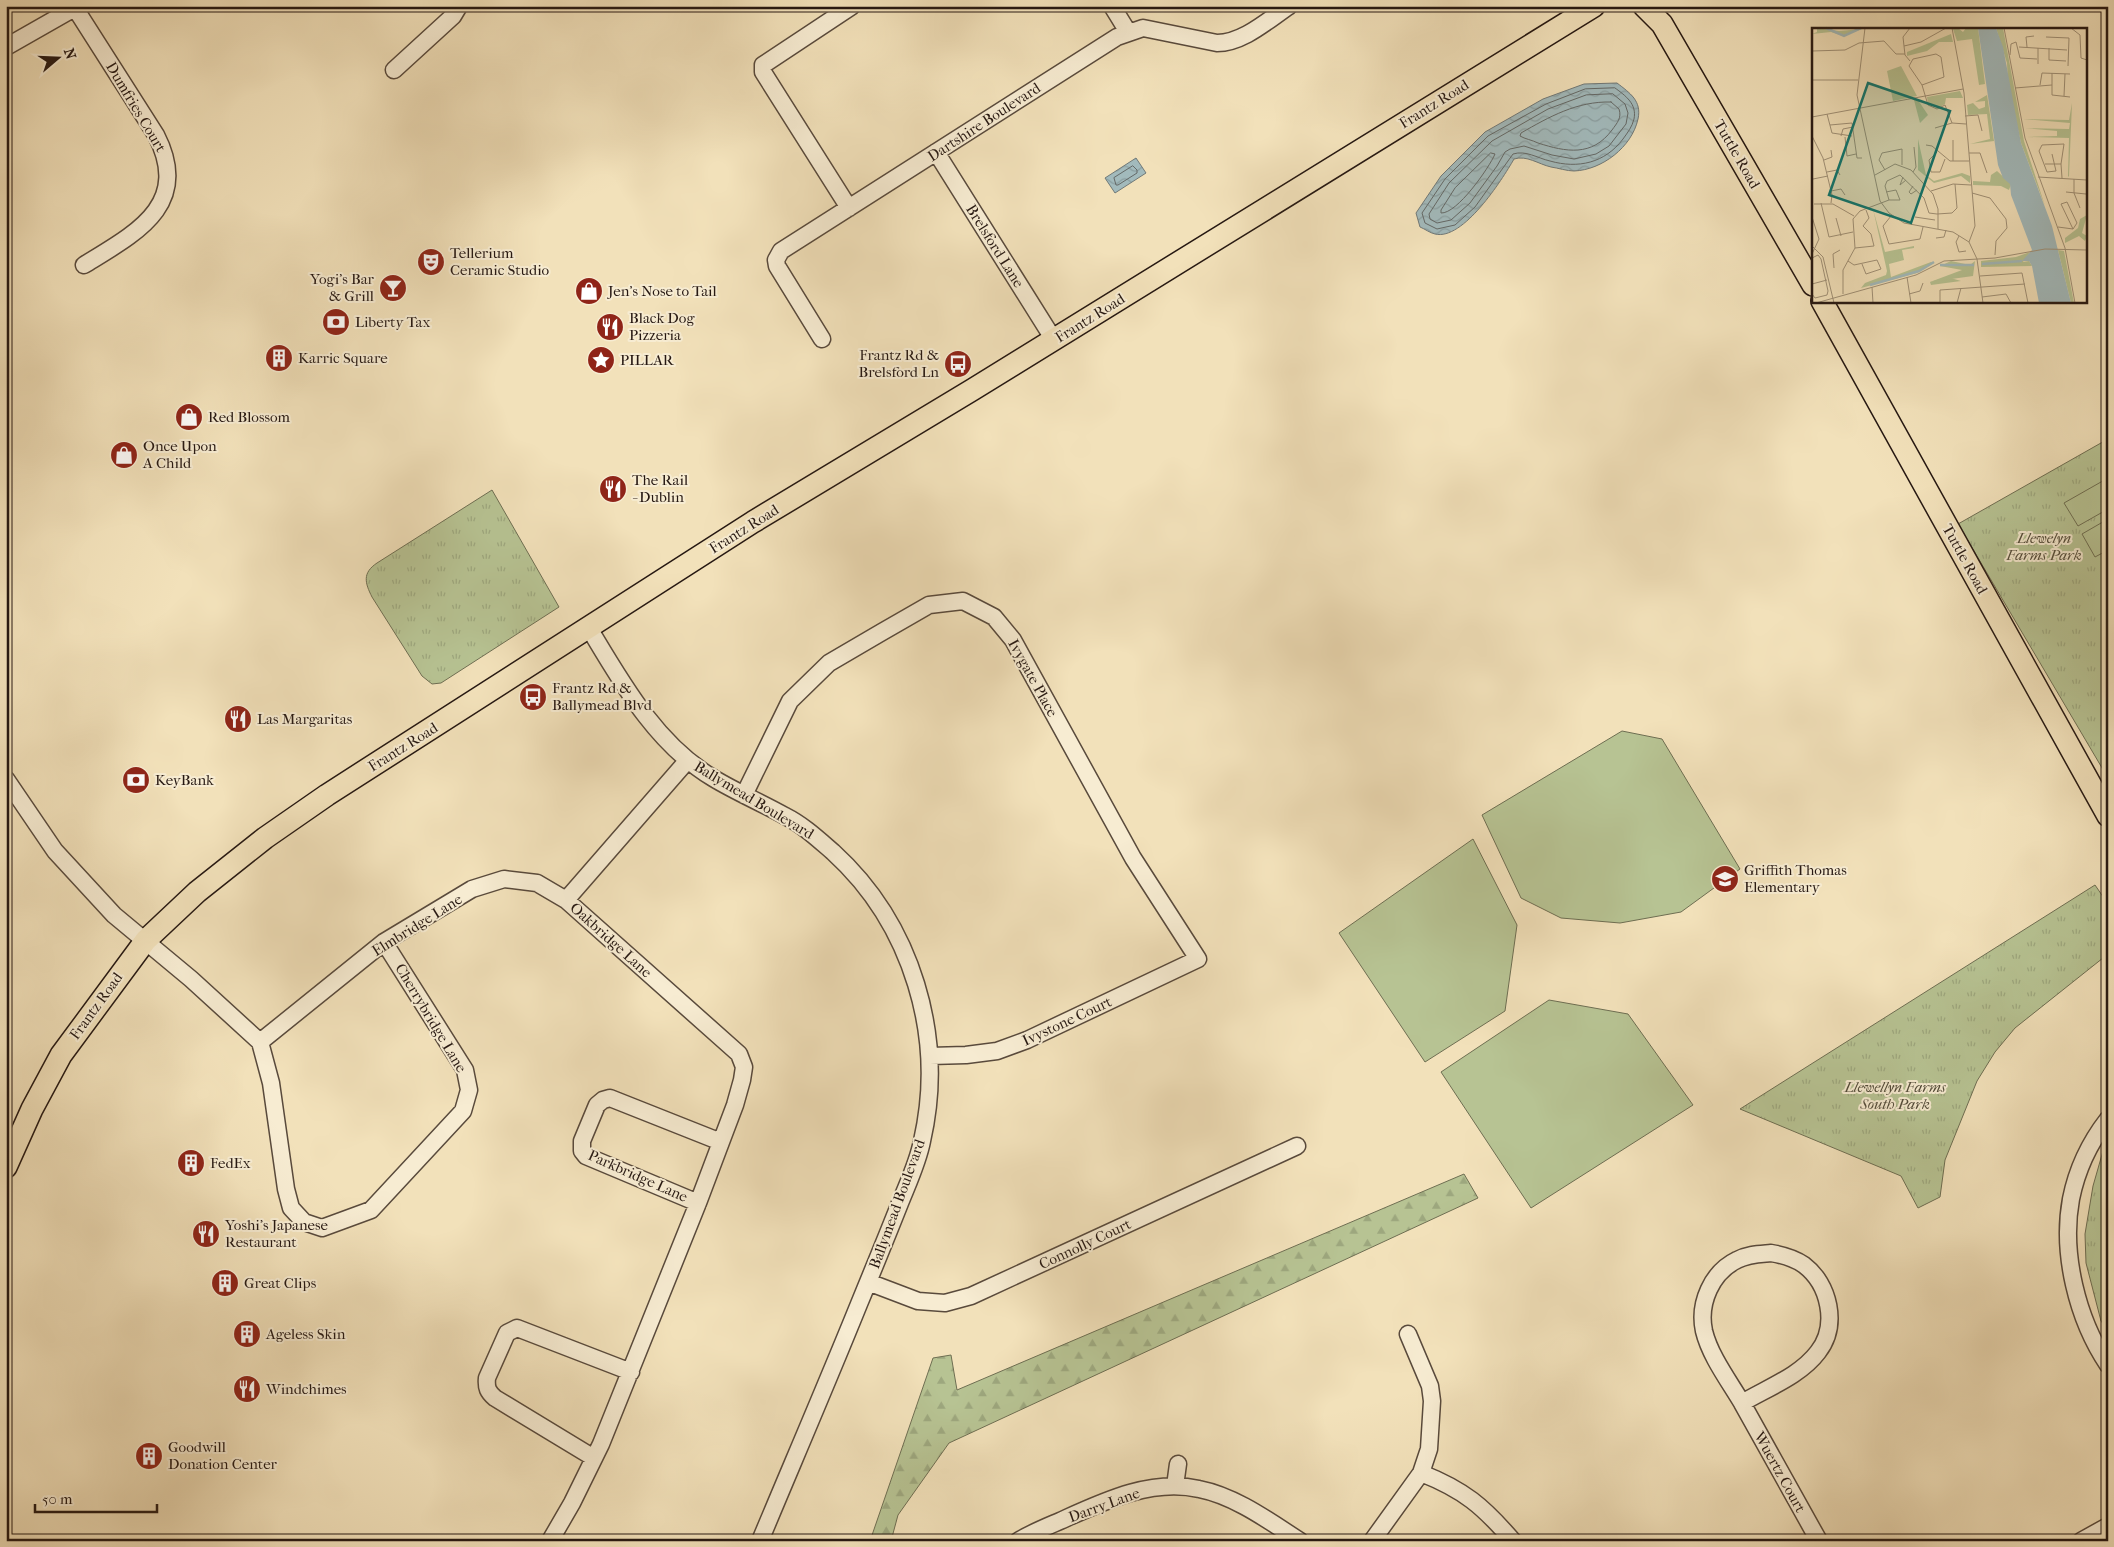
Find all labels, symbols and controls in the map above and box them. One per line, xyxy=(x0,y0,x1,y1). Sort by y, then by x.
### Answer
inset map xyxy=(1812,28,2086,302)
north arrow xyxy=(32,32,82,82)
text: N xyxy=(60,46,80,62)
street label: Dumfries Court xyxy=(102,59,170,156)
street label: Frantz Road xyxy=(1396,75,1473,132)
street label: Dartshire Boulevard xyxy=(924,78,1045,165)
street label: Tuttle Road xyxy=(1710,116,1764,193)
street label: Brelsford Lane xyxy=(962,201,1028,292)
place label: Tellerium Ceramic Studio xyxy=(450,244,549,279)
theatre icon: Tellerium Ceramic Studio xyxy=(416,247,446,277)
place label: Yogi's Bar & Grill xyxy=(309,270,375,305)
bar icon: Yogi's Bar & Grill xyxy=(378,273,408,303)
shop icon: Jen's Nose to Tail xyxy=(574,276,604,306)
place label: Jen's Nose to Tail xyxy=(607,282,717,300)
street label: Frantz Road xyxy=(1052,289,1129,346)
bank icon: Liberty Tax xyxy=(321,307,351,337)
place label: Black Dog Pizzeria xyxy=(629,309,695,344)
restaurant icon: Black Dog Pizzeria xyxy=(595,312,625,342)
place label: Liberty Tax xyxy=(355,313,430,331)
building icon: Karric Square xyxy=(264,343,294,373)
place icon: PILLAR xyxy=(586,345,616,375)
place label: Frantz Rd & Brelsford Ln xyxy=(858,346,939,381)
place label: Karric Square xyxy=(298,349,388,367)
bus stop icon: Frantz Rd & Brelsford Ln xyxy=(943,349,973,379)
place label: PILLAR xyxy=(620,351,675,369)
shop icon: Red Blossom xyxy=(174,402,204,432)
place label: Red Blossom xyxy=(208,408,290,426)
place label: Once Upon A Child xyxy=(142,437,217,472)
shop icon: Once Upon A Child xyxy=(109,440,139,470)
place label: The Rail - Dublin xyxy=(632,471,688,506)
restaurant icon: The Rail - Dublin xyxy=(598,474,628,504)
street label: Frantz Road xyxy=(706,500,783,557)
street label: Tuttle Road xyxy=(1938,521,1992,598)
park label: Llewelyn Farms Park xyxy=(2005,529,2082,564)
street label: Ivygate Place xyxy=(1004,636,1062,720)
place label: Frantz Rd & Ballymead Blvd xyxy=(552,679,653,714)
bus stop icon: Frantz Rd & Ballymead Blvd xyxy=(518,682,548,712)
restaurant icon: Las Margaritas xyxy=(223,704,253,734)
place label: Las Margaritas xyxy=(257,710,353,728)
street label: Frantz Road xyxy=(365,718,442,775)
street label: Ballymead Boulevard xyxy=(691,757,818,843)
bank icon: KeyBank xyxy=(121,765,151,795)
place label: KeyBank xyxy=(155,771,214,789)
place label: Griffith Thomas Elementary xyxy=(1744,861,1847,896)
school or university icon: Griffith Thomas Elementary xyxy=(1710,864,1740,894)
street label: Elmbridge Lane xyxy=(369,890,466,960)
street label: Oakbridge Lane xyxy=(566,899,656,982)
street label: Cherrybridge Lane xyxy=(391,960,471,1076)
street label: Frantz Road xyxy=(66,968,127,1043)
street label: Ivystone Court xyxy=(1019,992,1115,1050)
park label: Llewellyn Farms South Park xyxy=(1843,1078,1946,1113)
street label: Ballymead Boulevard xyxy=(865,1136,929,1271)
street label: Parkbridge Lane xyxy=(585,1146,691,1206)
building icon: FedEx xyxy=(176,1148,206,1178)
place label: FedEx xyxy=(210,1154,251,1172)
street label: Connolly Court xyxy=(1036,1215,1134,1273)
place label: Yoshi's Japanese Restaurant xyxy=(224,1216,329,1251)
restaurant icon: Yoshi's Japanese Restaurant xyxy=(191,1219,221,1249)
building icon: Great Clips xyxy=(210,1268,240,1298)
place label: Great Clips xyxy=(244,1274,317,1292)
building icon: Ageless Skin xyxy=(232,1319,262,1349)
place label: Ageless Skin xyxy=(265,1325,346,1343)
restaurant icon: Windchimes xyxy=(232,1374,262,1404)
place label: Windchimes xyxy=(265,1380,347,1398)
street label: Wuertz Court xyxy=(1750,1428,1810,1516)
place label: Goodwill Donation Center xyxy=(168,1438,278,1473)
building icon: Goodwill Donation Center xyxy=(134,1441,164,1471)
scale bar xyxy=(35,1482,158,1514)
street label: Darry Lane xyxy=(1066,1484,1143,1526)
text: 50 m xyxy=(42,1490,73,1508)

